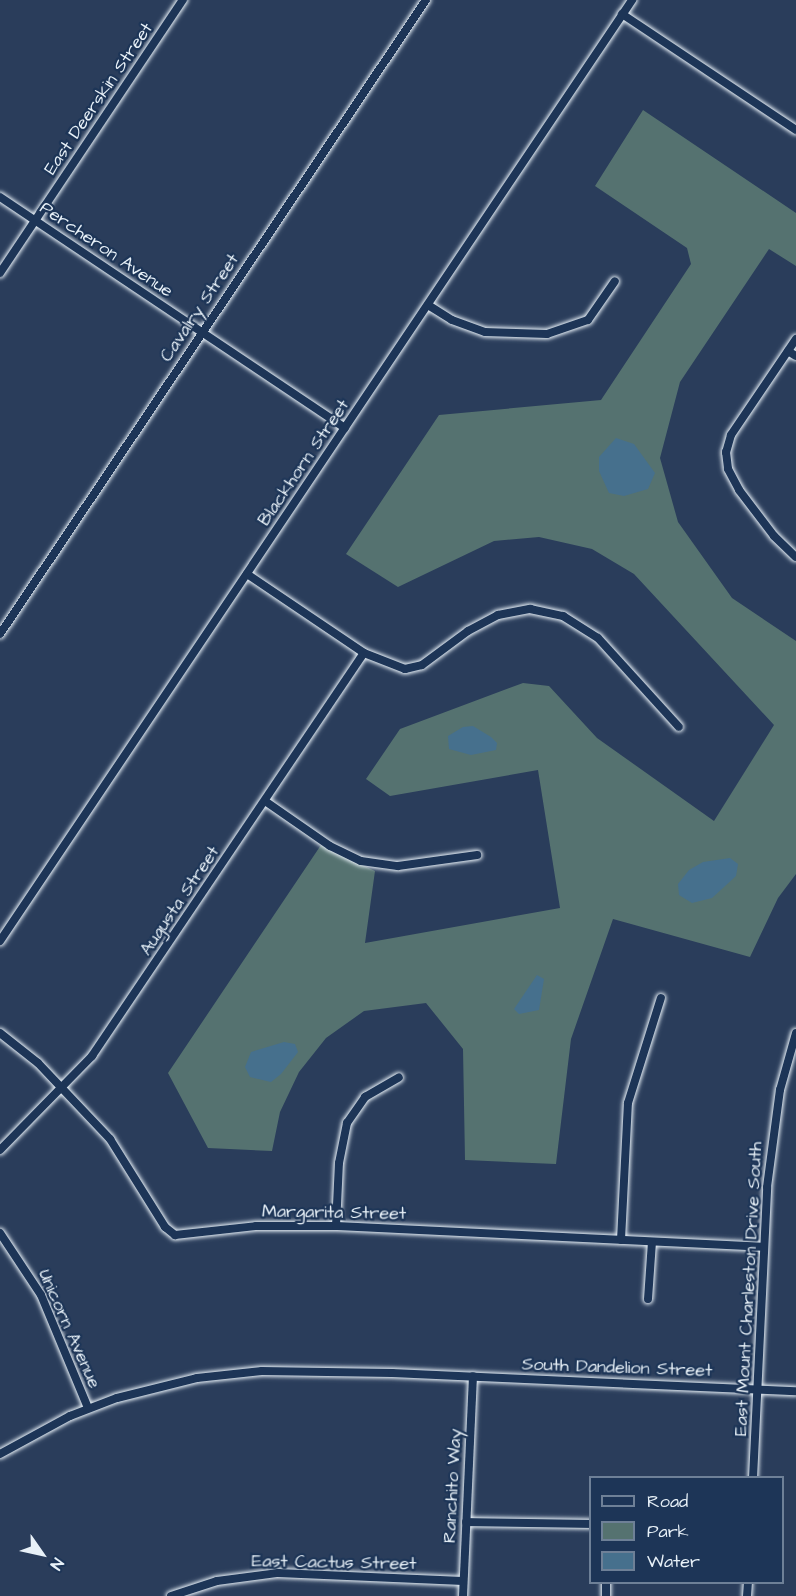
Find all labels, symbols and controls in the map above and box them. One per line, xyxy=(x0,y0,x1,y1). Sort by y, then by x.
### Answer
street label: East Deerskin Street xyxy=(40,19,158,179)
street label: Percheron Avenue xyxy=(35,197,177,303)
street label: Cavalry Street xyxy=(156,250,244,366)
street label: Blackhorn Street xyxy=(254,396,354,530)
street label: Augusta Street xyxy=(135,842,225,960)
street label: East Mount Charleston Drive South xyxy=(731,1141,767,1437)
street label: Margarita Street xyxy=(262,1201,406,1225)
street label: Unicorn Avenue xyxy=(33,1266,105,1392)
street label: South Dandelion Street xyxy=(521,1354,713,1382)
street label: Ranchito Way xyxy=(439,1428,467,1544)
legend xyxy=(589,1476,784,1584)
text: Road xyxy=(647,1489,688,1514)
text: Park xyxy=(647,1519,689,1544)
north arrow xyxy=(12,1524,72,1584)
text: Water xyxy=(647,1549,700,1574)
street label: East Cactus Street xyxy=(251,1551,417,1575)
text: N xyxy=(45,1554,69,1574)

